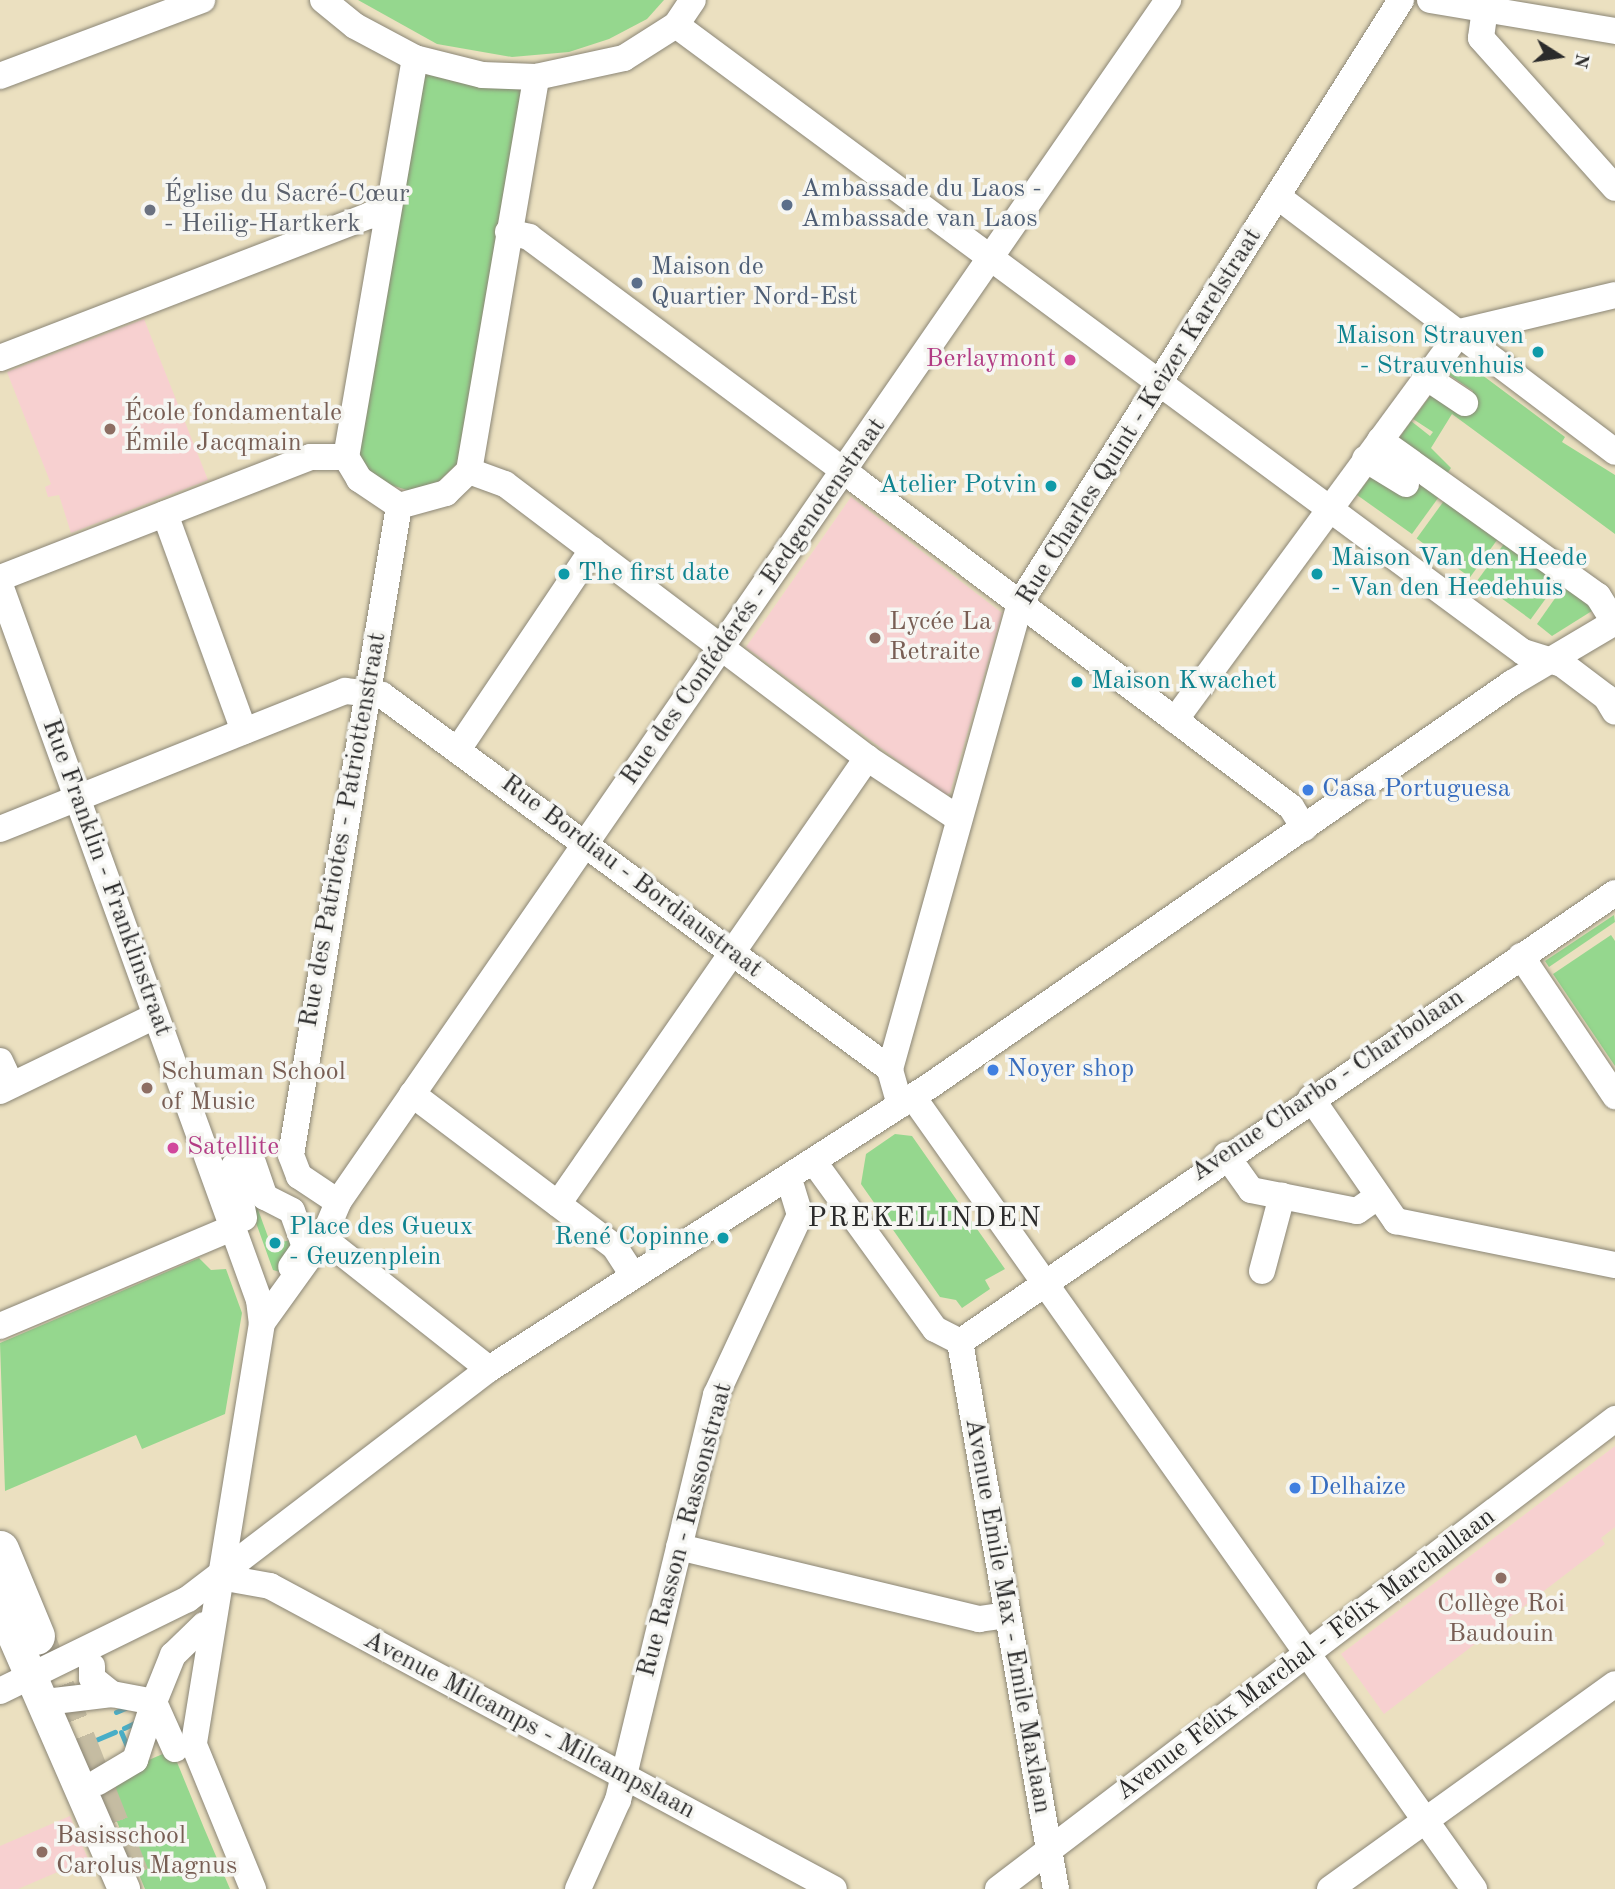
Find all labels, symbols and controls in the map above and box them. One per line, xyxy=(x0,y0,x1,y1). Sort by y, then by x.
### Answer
north arrow xyxy=(1524,21,1594,91)
text: N xyxy=(1569,51,1591,70)
place label: Ambassade du Laos - Ambassade van Laos xyxy=(801,174,1042,235)
place label: Église du Sacré-Cœur - Heilig-Hartkerk xyxy=(164,179,410,241)
marker: Ambassade du Laos - Ambassade van Laos xyxy=(779,197,795,213)
marker: Église du Sacré-Cœur - Heilig-Hartkerk xyxy=(142,202,158,218)
street label: Rue Charles Quint - Keizer Karelstraat xyxy=(1011,223,1269,611)
place label: Maison de Quartier Nord-Est xyxy=(651,252,858,314)
marker: Maison de Quartier Nord-Est xyxy=(629,275,645,291)
place label: Maison Strauven - Strauvenhuis xyxy=(1336,321,1524,382)
place label: Berlaymont xyxy=(926,344,1056,376)
marker: Maison Strauven - Strauvenhuis xyxy=(1530,344,1546,360)
marker: Berlaymont xyxy=(1062,352,1078,368)
place label: École fondamentale Émile Jacqmain xyxy=(124,398,342,460)
street label: Rue des Confédérés - Eedgenotenstraat xyxy=(615,412,893,792)
marker: École fondamentale Émile Jacqmain xyxy=(102,421,118,437)
place label: Atelier Potvin xyxy=(879,470,1037,502)
marker: Atelier Potvin xyxy=(1043,478,1059,494)
place label: Maison Van den Heede - Van den Heedehuis xyxy=(1331,543,1587,604)
place label: The first date xyxy=(578,558,730,590)
marker: The first date xyxy=(556,566,572,582)
marker: Maison Van den Heede - Van den Heedehuis xyxy=(1309,566,1325,582)
place label: Lycée La Retraite xyxy=(889,607,992,668)
street label: Rue des Patriotes - Patriottenstraat xyxy=(294,630,394,1030)
marker: Lycée La Retraite xyxy=(867,630,883,646)
place label: Maison Kwachet xyxy=(1091,666,1277,698)
marker: Maison Kwachet xyxy=(1069,674,1085,690)
street label: Rue Franklin - Franklinstraat xyxy=(34,715,178,1041)
street label: Rue Bordiau - Bordiaustraat xyxy=(494,768,768,986)
place label: Casa Portuguesa xyxy=(1322,774,1511,806)
marker: Casa Portuguesa xyxy=(1300,782,1316,798)
street label: Avenue Charbo - Charbolaan xyxy=(1185,983,1471,1189)
place label: Noyer shop xyxy=(1007,1054,1134,1086)
place label: Schuman School of Music xyxy=(161,1057,346,1118)
marker: Noyer shop xyxy=(985,1062,1001,1078)
marker: Schuman School of Music xyxy=(139,1080,155,1096)
place label: Satellite xyxy=(187,1132,279,1164)
marker: Satellite xyxy=(165,1140,181,1156)
district label: PREKELINDEN xyxy=(809,1202,1041,1236)
place label: Place des Gueux - Geuzenplein xyxy=(289,1212,473,1274)
place label: René Copinne xyxy=(554,1222,709,1254)
marker: René Copinne xyxy=(715,1230,731,1246)
marker: Place des Gueux - Geuzenplein xyxy=(267,1235,283,1251)
street label: Rue Rasson - Rassonstraat xyxy=(632,1379,740,1681)
street label: Avenue Emile Max - Emile Maxlaan xyxy=(957,1416,1057,1816)
place label: Delhaize xyxy=(1309,1472,1406,1504)
marker: Delhaize xyxy=(1287,1480,1303,1496)
street label: Avenue Félix Marchal - Félix Marchallaan xyxy=(1110,1502,1502,1808)
marker: Collège Roi Baudouin xyxy=(1493,1570,1509,1586)
place label: Collège Roi Baudouin xyxy=(1437,1589,1565,1650)
street label: Avenue Milcamps - Milcampslaan xyxy=(358,1625,700,1827)
place label: Basisschool Carolus Magnus xyxy=(56,1821,237,1882)
marker: Basisschool Carolus Magnus xyxy=(34,1844,50,1860)

